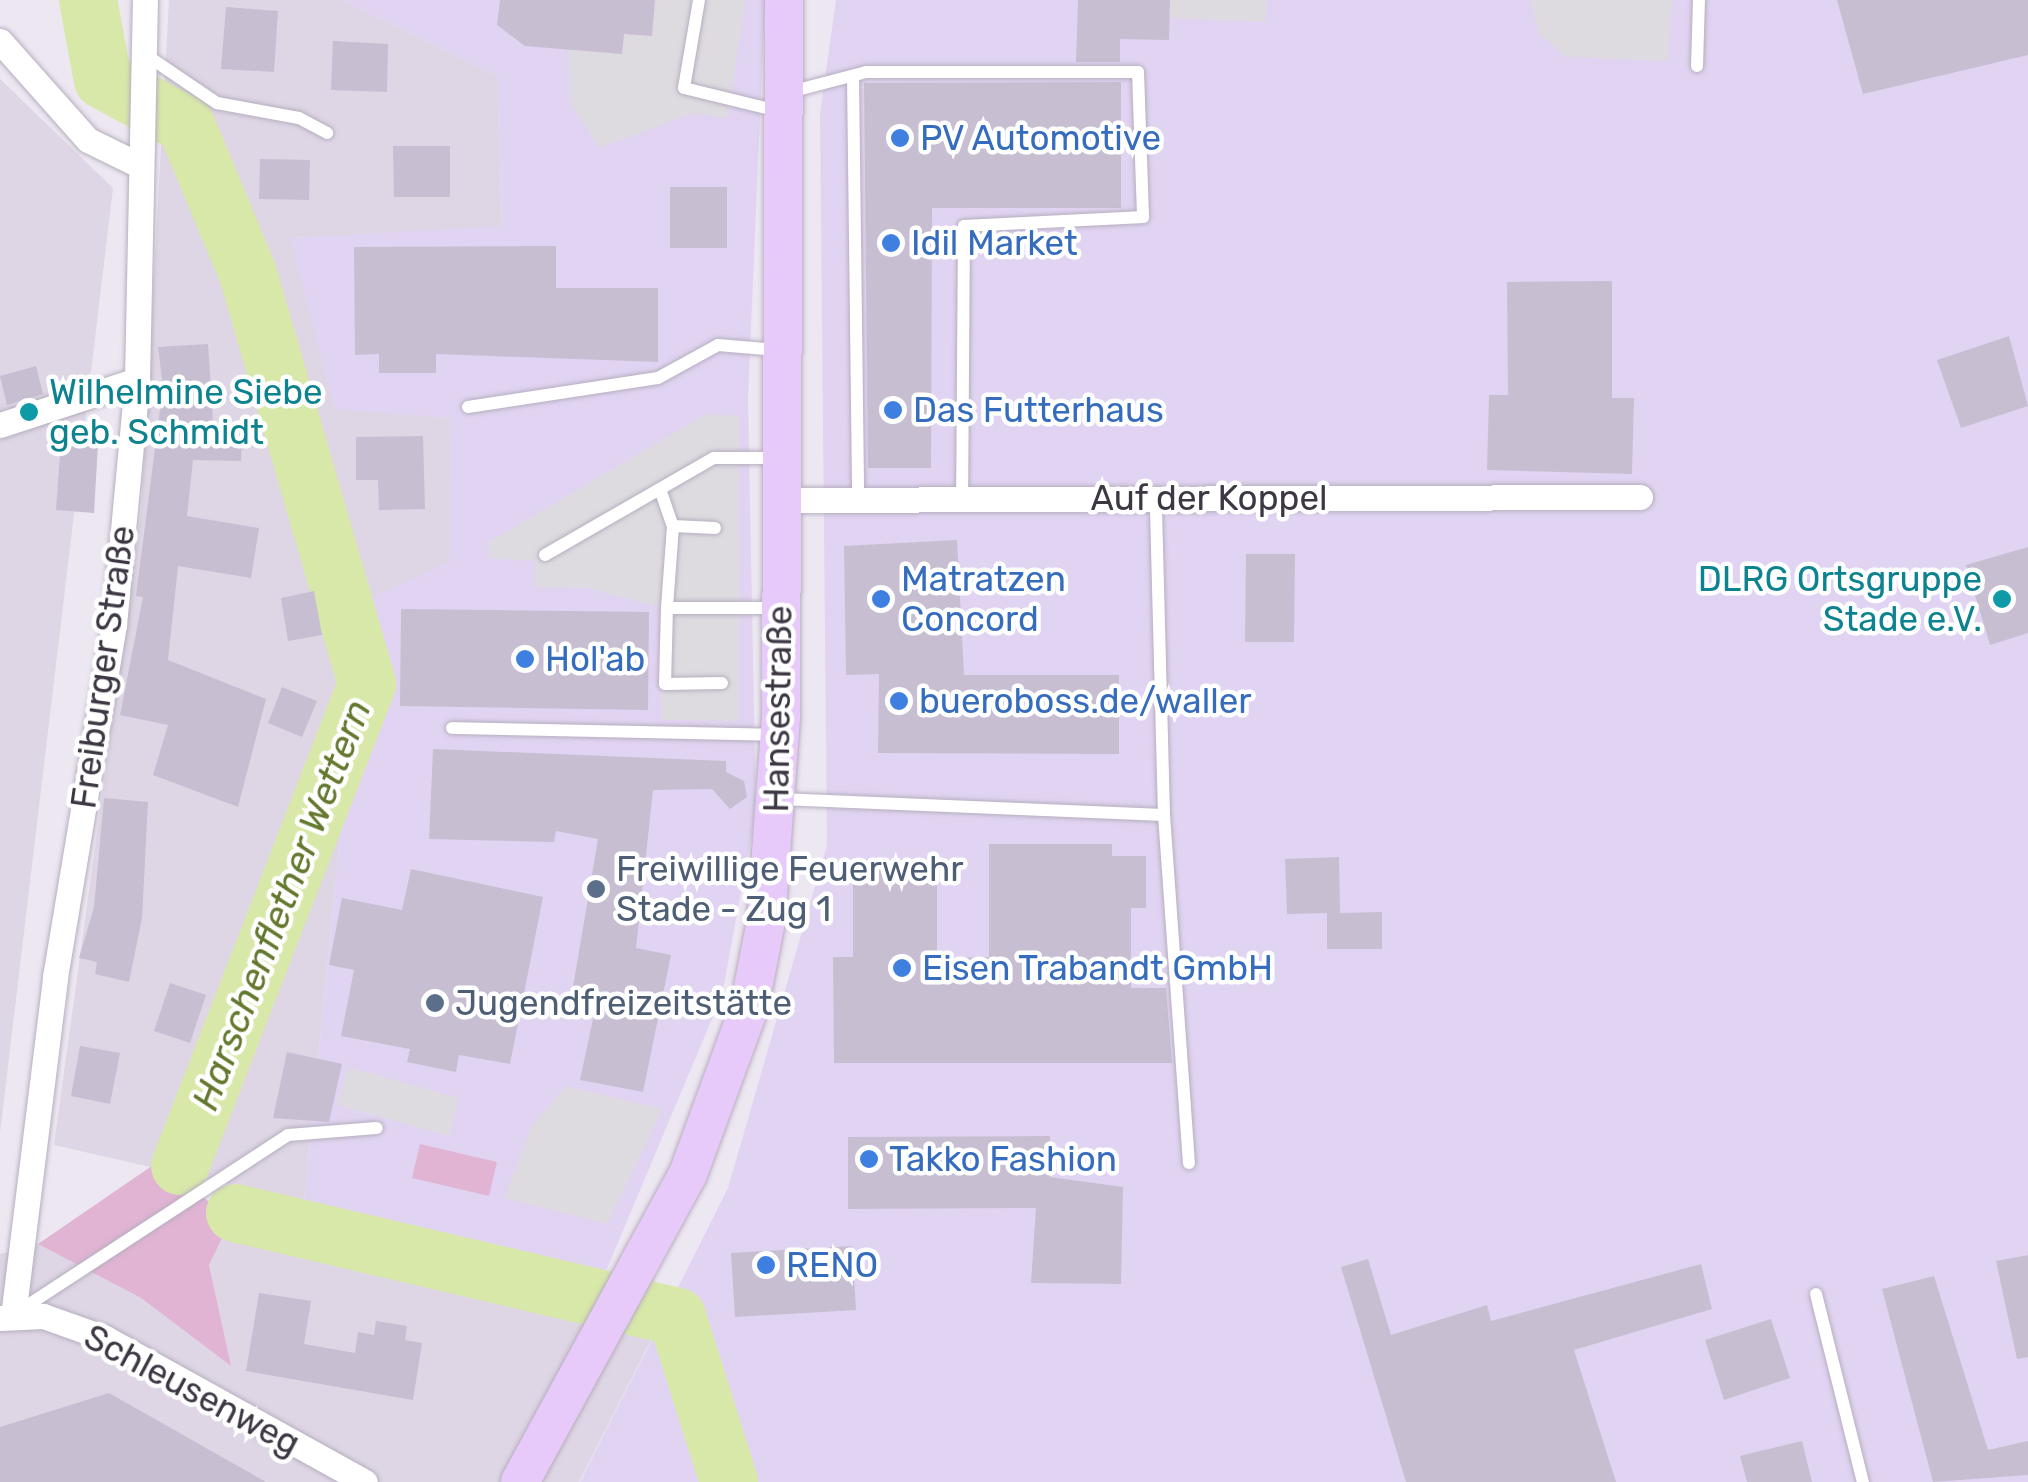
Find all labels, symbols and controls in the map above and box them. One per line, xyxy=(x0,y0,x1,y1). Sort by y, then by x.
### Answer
place label: PV Automotive xyxy=(920,117,1163,159)
marker: PV Automotive xyxy=(889,127,911,149)
place label: Idil Market xyxy=(911,222,1078,264)
marker: Idil Market xyxy=(880,232,902,254)
place label: Wilhelmine Siebe geb. Schmidt xyxy=(49,371,323,453)
place label: Das Futterhaus xyxy=(913,389,1164,431)
marker: Das Futterhaus xyxy=(882,399,904,421)
marker: Wilhelmine Siebe geb. Schmidt xyxy=(18,401,40,423)
street label: Auf der Koppel xyxy=(1090,477,1328,519)
street label: Freiburger Straße xyxy=(62,522,144,812)
place label: Matratzen Concord xyxy=(901,558,1066,640)
place label: DLRG Ortsgruppe Stade e.V. xyxy=(1698,558,1982,640)
marker: Matratzen Concord xyxy=(870,588,892,610)
marker: DLRG Ortsgruppe Stade e.V. xyxy=(1991,588,2013,610)
street label: Hansestraße xyxy=(755,605,801,813)
place label: Hol'ab xyxy=(545,638,645,680)
marker: Hol'ab xyxy=(514,648,536,670)
place label: bueroboss.de/waller xyxy=(919,680,1252,722)
marker: bueroboss.de/waller xyxy=(888,690,910,712)
water label: Harschenflether Wettern xyxy=(183,693,381,1117)
place label: Freiwillige Feuerwehr Stade - Zug 1 xyxy=(616,848,963,930)
marker: Freiwillige Feuerwehr Stade - Zug 1 xyxy=(585,878,607,900)
place label: Eisen Trabandt GmbH xyxy=(922,947,1274,989)
marker: Eisen Trabandt GmbH xyxy=(891,957,913,979)
place label: Jugendfreizeitstätte xyxy=(455,982,792,1024)
marker: Jugendfreizeitstätte xyxy=(424,992,446,1014)
place label: Takko Fashion xyxy=(889,1138,1117,1180)
marker: Takko Fashion xyxy=(858,1148,880,1170)
place label: RENO xyxy=(786,1244,878,1286)
marker: RENO xyxy=(755,1254,777,1276)
street label: Schleusenweg xyxy=(77,1316,307,1464)

